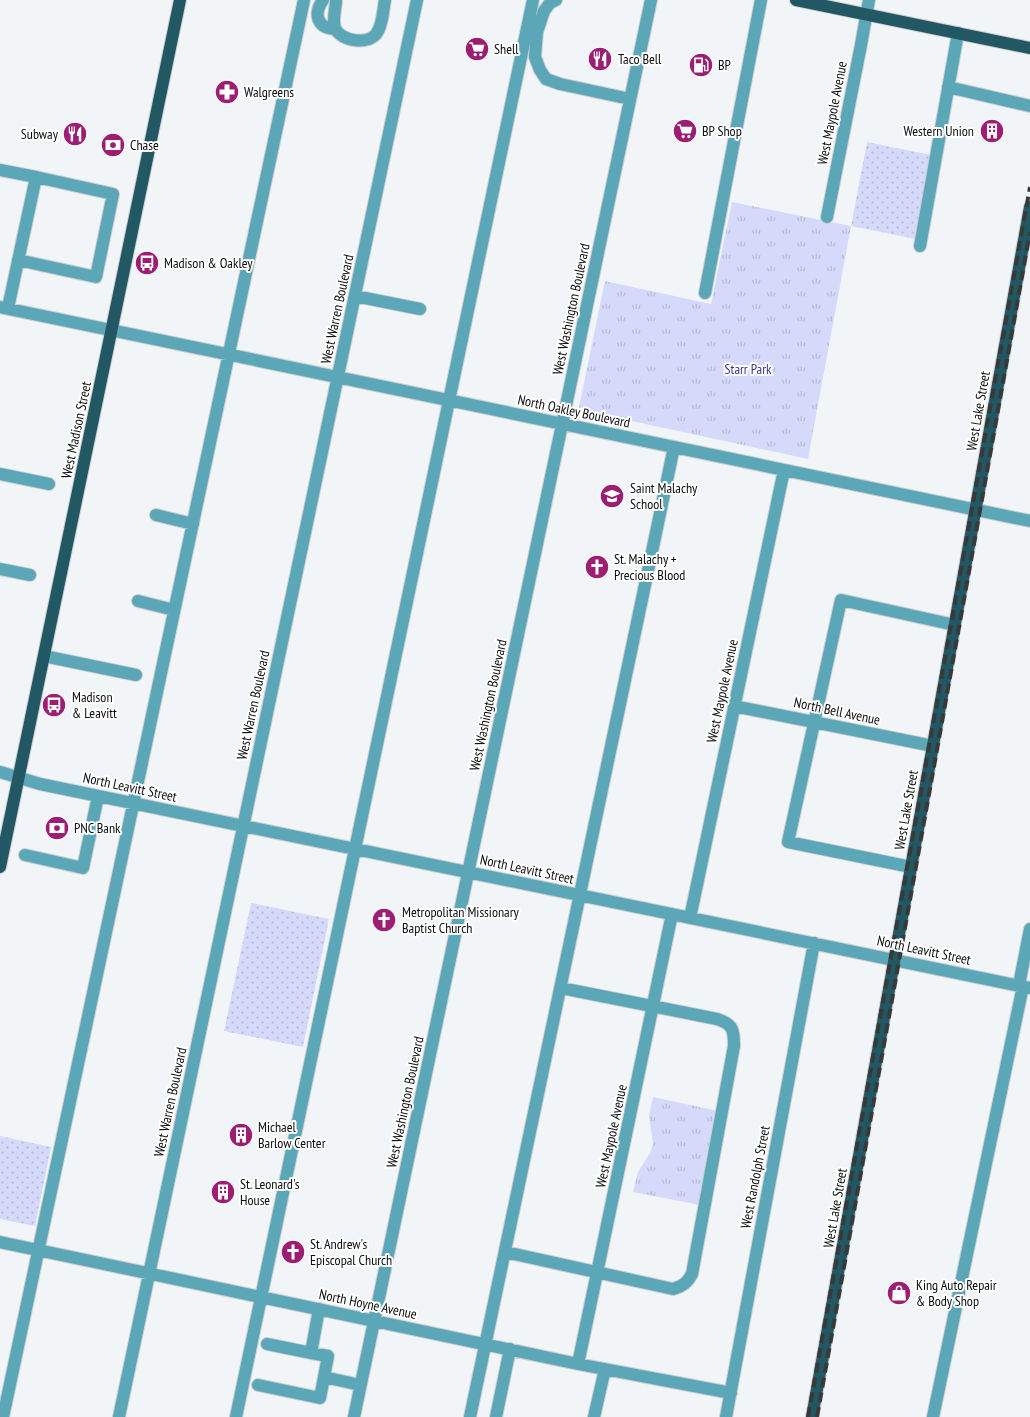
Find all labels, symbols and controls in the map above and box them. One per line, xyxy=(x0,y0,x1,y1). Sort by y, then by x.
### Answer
supermarket icon: Shell xyxy=(464,36,490,62)
place label: Shell xyxy=(494,40,519,58)
restaurant icon: Taco Bell xyxy=(587,46,613,72)
place label: Taco Bell xyxy=(618,50,662,68)
fuel station icon: BP xyxy=(688,52,714,78)
place label: BP xyxy=(718,56,731,74)
street label: West Maypole Avenue xyxy=(813,59,851,166)
pharmacy icon: Walgreens xyxy=(214,79,240,105)
place label: Walgreens xyxy=(244,83,294,101)
supermarket icon: BP Shop xyxy=(672,118,698,144)
building icon: Western Union xyxy=(979,118,1005,144)
restaurant icon: Subway xyxy=(62,121,88,147)
place label: BP Shop xyxy=(702,122,742,140)
place label: Western Union xyxy=(903,122,974,140)
place label: Subway xyxy=(21,125,59,143)
bank icon: Chase xyxy=(100,132,126,158)
place label: Chase xyxy=(130,136,159,154)
street label: West Washington Boulevard xyxy=(548,242,594,376)
bus stop icon: Madison & Oakley xyxy=(134,250,160,276)
street label: West Warren Boulevard xyxy=(317,253,357,365)
place label: Madison & Oakley xyxy=(164,254,253,272)
park label: Starr Park xyxy=(725,360,772,378)
street label: West Lake Street xyxy=(962,370,994,452)
street label: West Madison Street xyxy=(57,380,95,480)
street label: North Oakley Boulevard xyxy=(516,390,632,432)
place label: Saint Malachy School xyxy=(630,479,698,513)
school or university icon: Saint Malachy School xyxy=(599,483,625,509)
place label: St. Malachy + Precious Blood xyxy=(614,550,685,584)
church icon: St. Malachy + Precious Blood xyxy=(584,554,610,580)
street label: West Maypole Avenue xyxy=(702,637,742,744)
street label: West Washington Boulevard xyxy=(465,638,511,772)
street label: West Warren Boulevard xyxy=(233,649,273,761)
place label: Madison & Leavitt xyxy=(72,688,117,722)
bus stop icon: Madison & Leavitt xyxy=(41,692,67,718)
street label: North Bell Avenue xyxy=(792,693,882,729)
street label: North Leavitt Street xyxy=(81,768,179,806)
street label: West Lake Street xyxy=(890,769,922,851)
bank icon: PNC Bank xyxy=(44,815,70,841)
place label: PNC Bank xyxy=(74,819,121,837)
street label: North Leavitt Street xyxy=(478,850,576,888)
place label: Metropolitan Missionary Baptist Church xyxy=(402,903,520,937)
church icon: Metropolitan Missionary Baptist Church xyxy=(371,907,397,933)
street label: North Leavitt Street xyxy=(875,931,973,969)
street label: West Washington Boulevard xyxy=(382,1035,428,1169)
street label: West Warren Boulevard xyxy=(150,1046,190,1158)
street label: West Maypole Avenue xyxy=(591,1082,631,1189)
place label: Michael Barlow Center xyxy=(258,1118,326,1152)
building icon: Michael Barlow Center xyxy=(228,1122,254,1148)
street label: West Randolph Street xyxy=(736,1124,774,1230)
street label: West Lake Street xyxy=(819,1167,851,1249)
place label: St. Leonard's House xyxy=(240,1175,300,1209)
building icon: St. Leonard's House xyxy=(210,1179,236,1205)
place label: St. Andrew's Episcopal Church xyxy=(310,1235,392,1269)
church icon: St. Andrew's Episcopal Church xyxy=(280,1239,306,1265)
place label: King Auto Repair & Body Shop xyxy=(916,1276,997,1310)
shop icon: King Auto Repair & Body Shop xyxy=(886,1280,912,1306)
street label: North Hoyne Avenue xyxy=(318,1285,419,1323)

